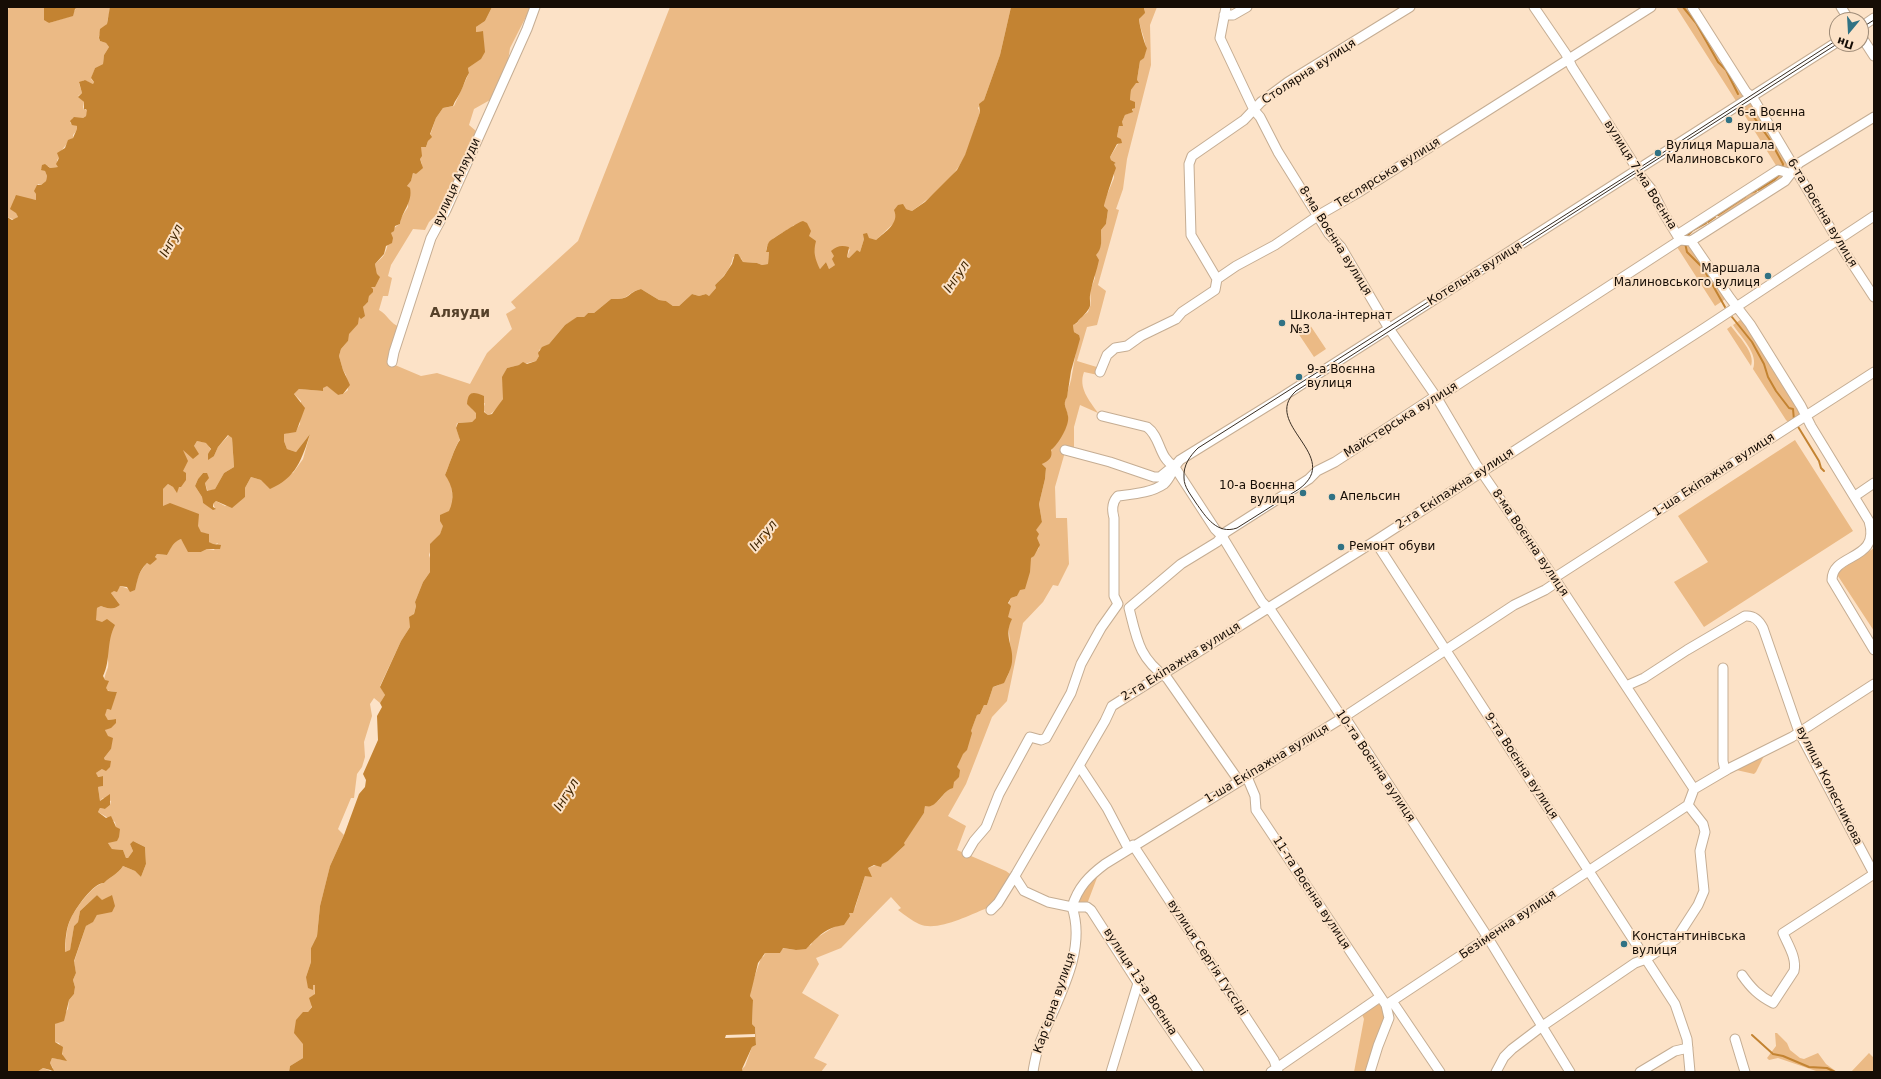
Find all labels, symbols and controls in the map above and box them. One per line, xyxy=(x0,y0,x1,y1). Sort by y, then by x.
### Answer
north arrow xyxy=(1829,12,1869,52)
text: Пн xyxy=(1835,34,1855,52)
street label: Столярна вулиця xyxy=(1259,36,1359,108)
place label: 6-а Воєнна вулиця xyxy=(1737,106,1805,134)
marker: 6-а Воєнна вулиця xyxy=(1724,115,1734,125)
street label: вулиця 7-ма Воєнна xyxy=(1600,118,1680,232)
street label: Теслярська вулиця xyxy=(1333,135,1443,211)
street label: вулиця Аляуди xyxy=(430,136,484,228)
place label: Вулиця Маршала Малиновського xyxy=(1666,139,1775,167)
marker: Вулиця Маршала Малиновського xyxy=(1653,148,1663,158)
street label: 6-та Воєнна вулиця xyxy=(1784,156,1860,270)
street label: 8-ма Воєнна вулиця xyxy=(1295,184,1375,298)
water label: Інгул xyxy=(157,222,187,260)
street label: Котельна вулиця xyxy=(1425,239,1525,309)
water label: Інгул xyxy=(941,258,973,296)
place label: Маршала Малиновського вулиця xyxy=(1614,262,1760,290)
marker: Маршала Малиновського вулиця xyxy=(1763,271,1773,281)
district label: Аляуди xyxy=(430,305,490,321)
place label: Школа-інтернат №3 xyxy=(1290,309,1392,337)
marker: Школа-інтернат №3 xyxy=(1277,318,1287,328)
place label: 9-а Воєнна вулиця xyxy=(1307,363,1375,391)
marker: 9-а Воєнна вулиця xyxy=(1294,372,1304,382)
street label: Майстерська вулиця xyxy=(1342,379,1460,461)
street label: 1-ша Екіпажна вулиця xyxy=(1650,430,1778,520)
street label: 2-га Екіпажна вулиця xyxy=(1393,445,1517,533)
place label: 10-а Воєнна вулиця xyxy=(1219,479,1295,507)
street label: 8-ма Воєнна вулиця xyxy=(1489,487,1571,599)
marker: 10-а Воєнна вулиця xyxy=(1298,488,1308,498)
place label: Апельсин xyxy=(1340,490,1400,504)
marker: Апельсин xyxy=(1327,492,1337,502)
water label: Інгул xyxy=(747,517,781,555)
place label: Ремонт обуви xyxy=(1349,540,1435,554)
marker: Ремонт обуви xyxy=(1336,542,1346,552)
street label: 2-га Екіпажна вулиця xyxy=(1119,619,1243,705)
street label: 10-та Воєнна вулиця xyxy=(1332,707,1418,825)
street label: 9-та Воєнна вулиця xyxy=(1481,710,1561,822)
street label: 1-ша Екіпажна вулиця xyxy=(1202,721,1332,807)
street label: вулиця Колесникова xyxy=(1793,724,1865,848)
water label: Інгул xyxy=(551,776,583,814)
street label: 11-та Воєнна вулиця xyxy=(1269,834,1353,952)
street label: Безіменна вулиця xyxy=(1457,887,1559,963)
street label: вулиця Сергія Гуссіді xyxy=(1164,897,1250,1019)
street label: вулиця 13-а Воєнна xyxy=(1100,926,1180,1038)
place label: Константинівська вулиця xyxy=(1632,930,1746,958)
marker: Константинівська вулиця xyxy=(1619,939,1629,949)
street label: Карʼєрна вулиця xyxy=(1031,951,1079,1055)

